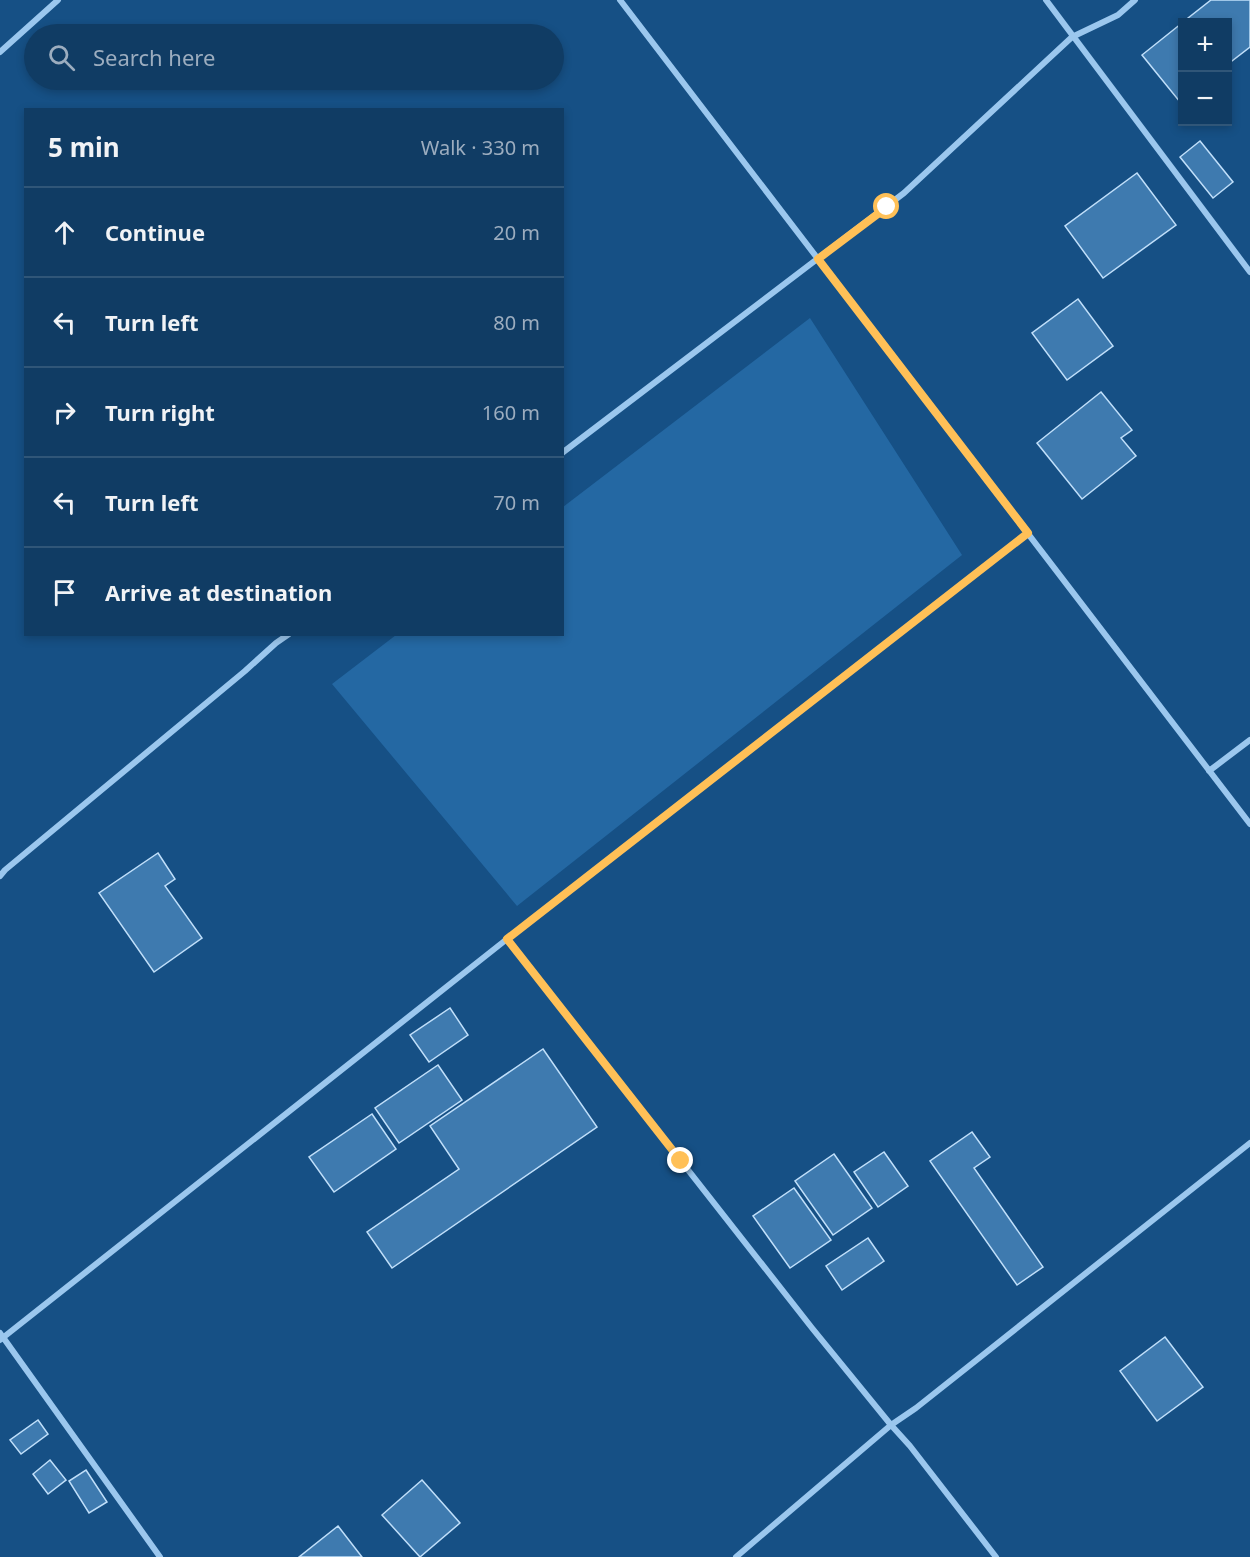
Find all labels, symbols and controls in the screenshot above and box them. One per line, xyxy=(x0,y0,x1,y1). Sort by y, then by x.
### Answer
map controls xyxy=(1178,18,1232,126)
button: + xyxy=(1178,18,1232,72)
search box xyxy=(24,24,564,90)
icon: search xyxy=(45,41,78,74)
text: Search here xyxy=(93,42,215,72)
button: − xyxy=(1178,72,1232,126)
text: 5 min xyxy=(48,129,120,165)
text: Walk · 330 m xyxy=(421,134,540,161)
route start xyxy=(873,193,899,219)
icon: ahead xyxy=(48,216,81,249)
text: Continue xyxy=(105,217,205,247)
text: 20 m xyxy=(493,219,540,246)
icon: left xyxy=(48,306,81,339)
text: Turn left xyxy=(105,307,199,337)
text: 80 m xyxy=(493,309,540,336)
icon: right xyxy=(48,396,81,429)
text: Turn right xyxy=(105,397,215,427)
text: 160 m xyxy=(482,399,540,426)
icon: left xyxy=(48,486,81,519)
text: Turn left xyxy=(105,487,199,517)
text: 70 m xyxy=(493,489,540,516)
icon: arrive xyxy=(48,576,81,609)
text: Arrive at destination xyxy=(105,577,332,607)
route end xyxy=(667,1147,693,1173)

